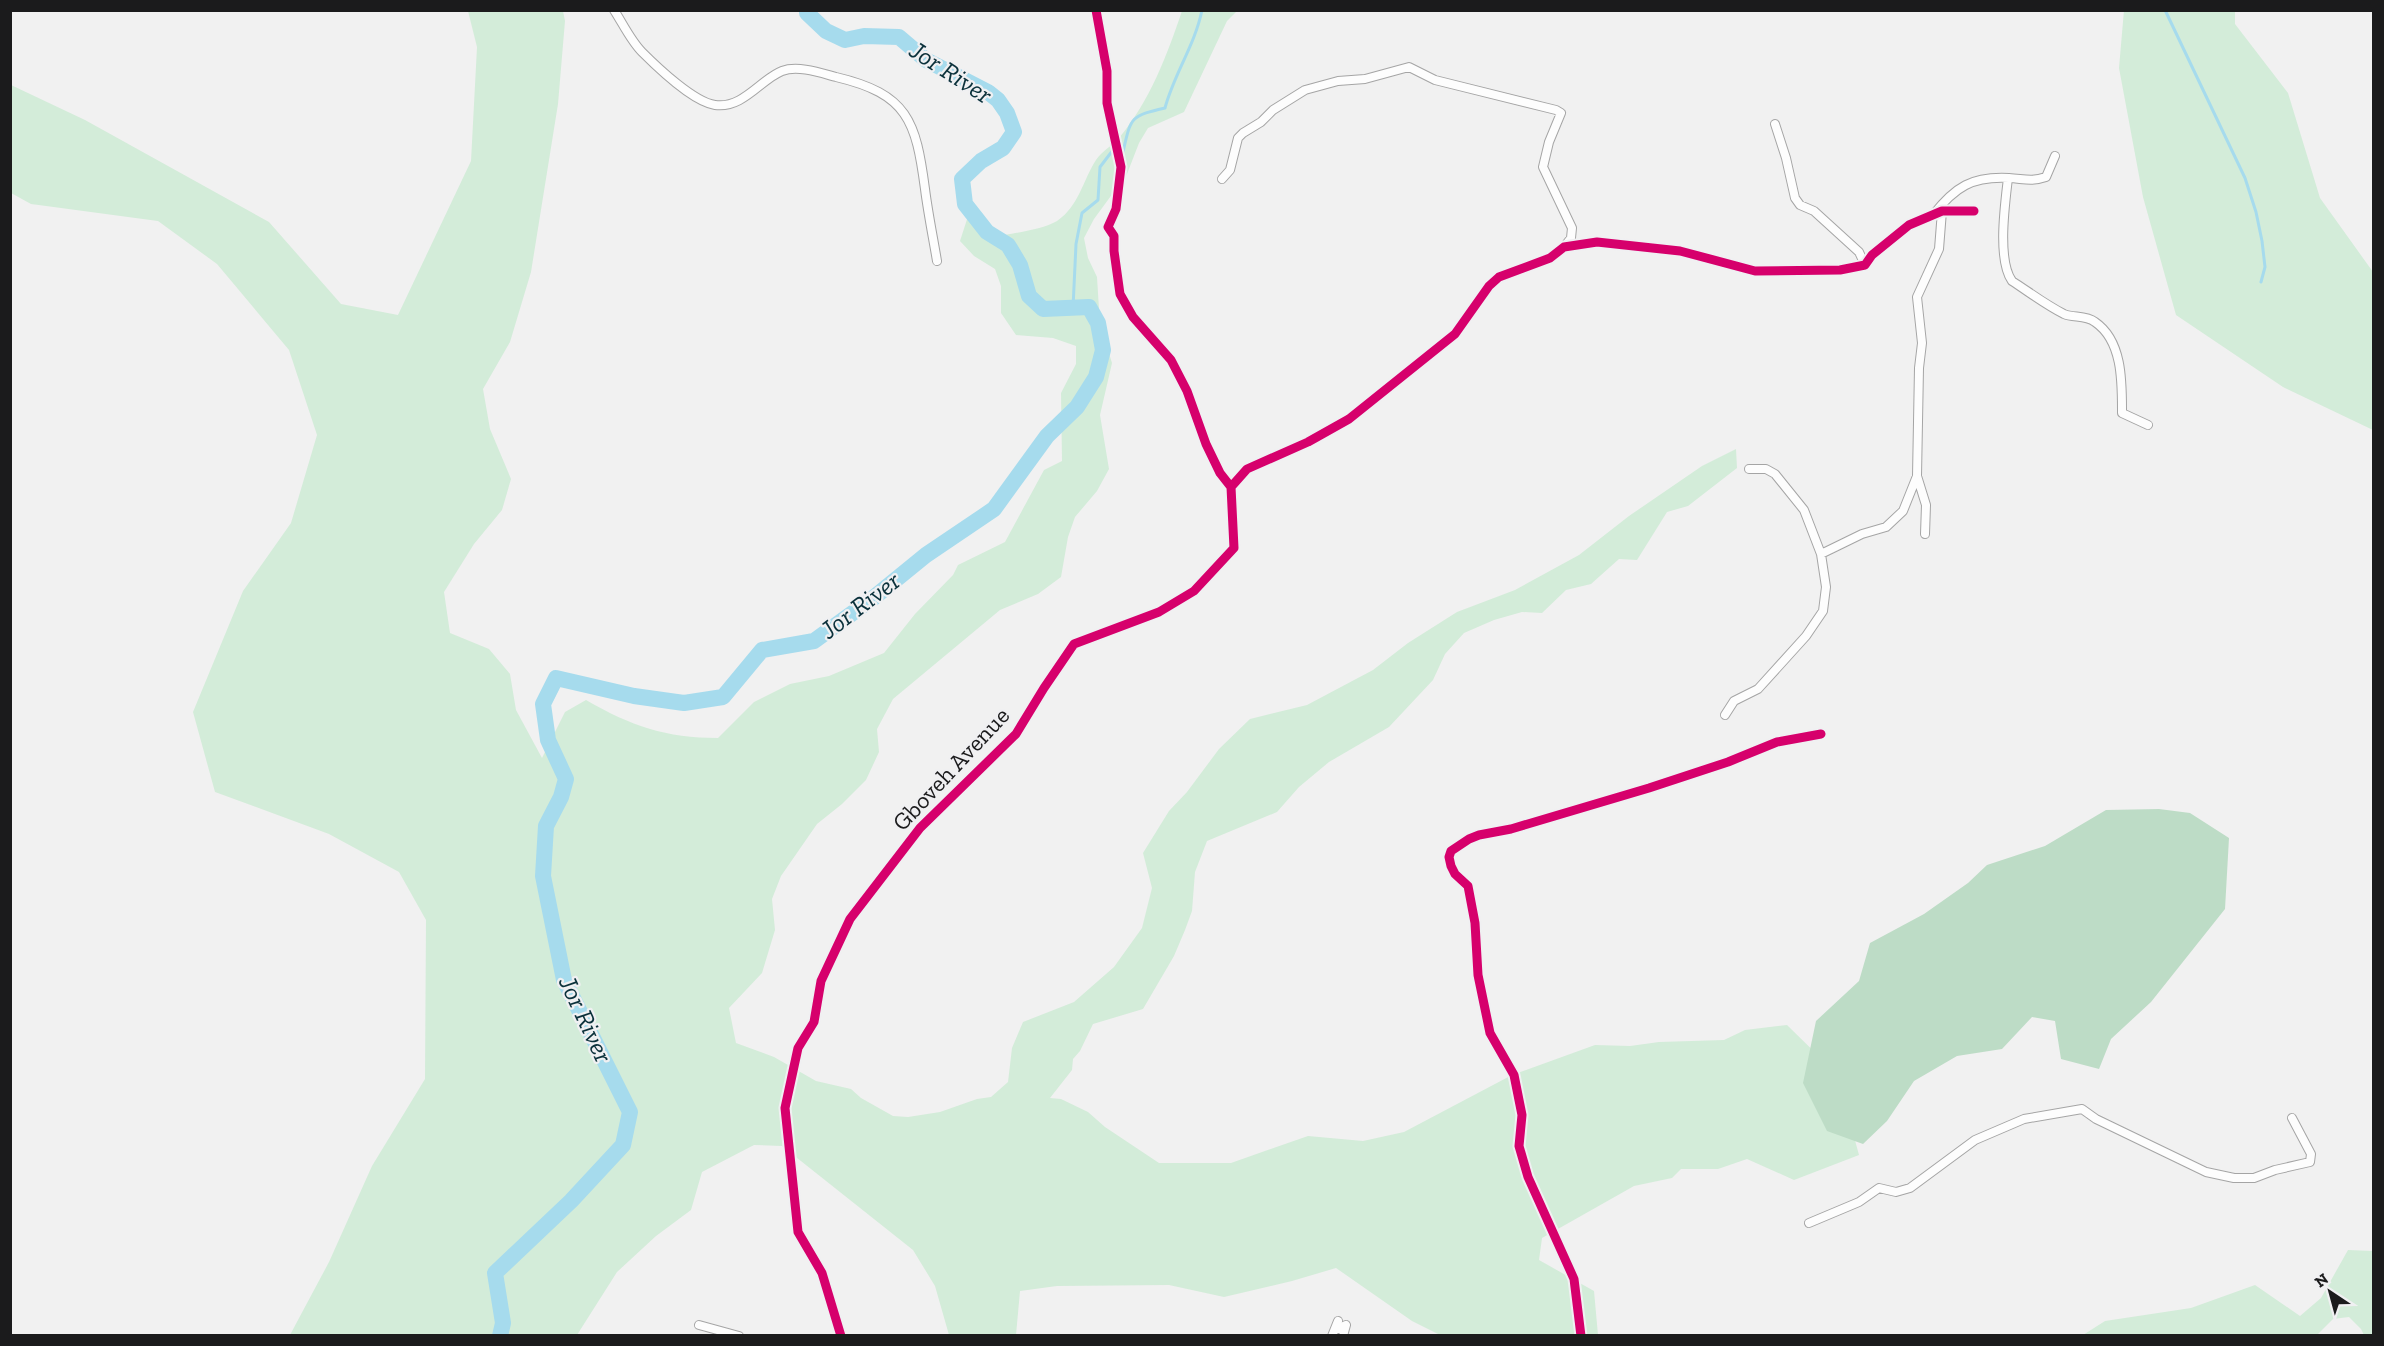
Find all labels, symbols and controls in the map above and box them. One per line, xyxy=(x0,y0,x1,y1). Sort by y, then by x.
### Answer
water label: Jor River xyxy=(903,33,998,111)
water label: Jor River xyxy=(813,564,907,646)
street label: Gboveh Avenue xyxy=(886,701,1015,836)
water label: Jor River xyxy=(552,970,620,1068)
north arrow xyxy=(2300,1262,2360,1322)
text: N xyxy=(2311,1269,2332,1292)

